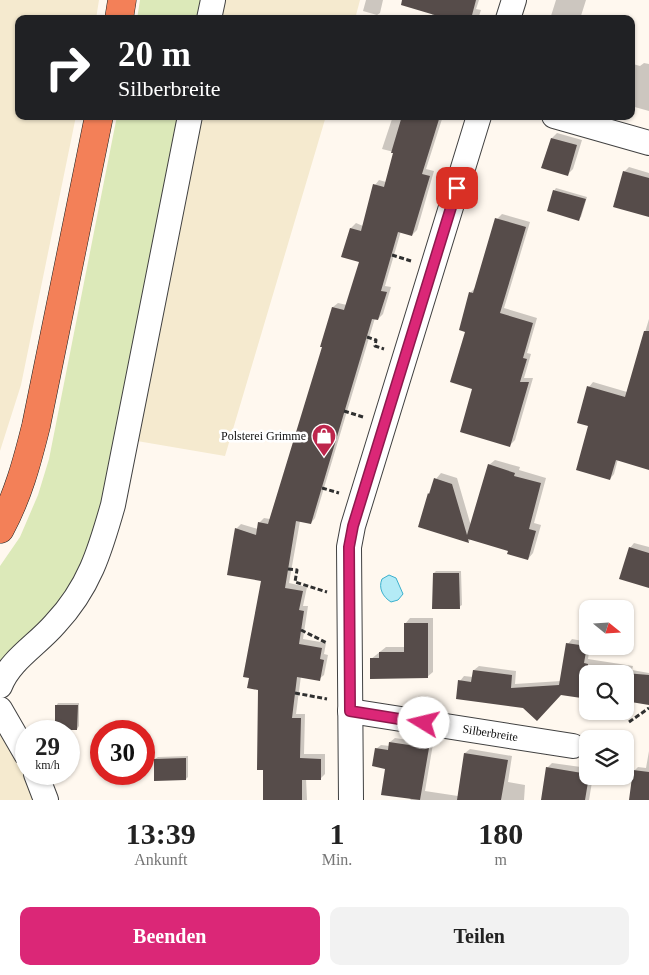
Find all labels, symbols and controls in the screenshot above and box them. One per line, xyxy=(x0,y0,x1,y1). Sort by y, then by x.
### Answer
icon: right xyxy=(35,35,100,100)
text: 20 m xyxy=(118,35,191,74)
text: Silberbreite xyxy=(118,76,221,101)
pin xyxy=(436,167,478,209)
icon: arrive xyxy=(443,174,471,202)
shop icon: Polsterei Grimme xyxy=(311,423,337,457)
place label: Polsterei Grimme xyxy=(221,429,306,443)
north arrow xyxy=(579,600,634,655)
map controls xyxy=(579,600,634,785)
button: search xyxy=(579,665,634,720)
position arrow xyxy=(397,696,449,748)
speed limit sign: 30 xyxy=(90,720,155,785)
street label: Silberbreite xyxy=(462,722,519,744)
button: layers xyxy=(579,730,634,785)
text: 29 xyxy=(35,733,60,760)
text: km/h xyxy=(35,758,60,772)
text: 13:39 xyxy=(126,817,196,850)
text: 1 xyxy=(329,817,344,850)
text: 180 xyxy=(478,817,523,850)
text: Ankunft xyxy=(134,851,187,868)
text: Min. xyxy=(322,851,352,868)
text: m xyxy=(494,851,507,868)
button: Beenden xyxy=(20,907,320,965)
button: Teilen xyxy=(330,907,629,965)

